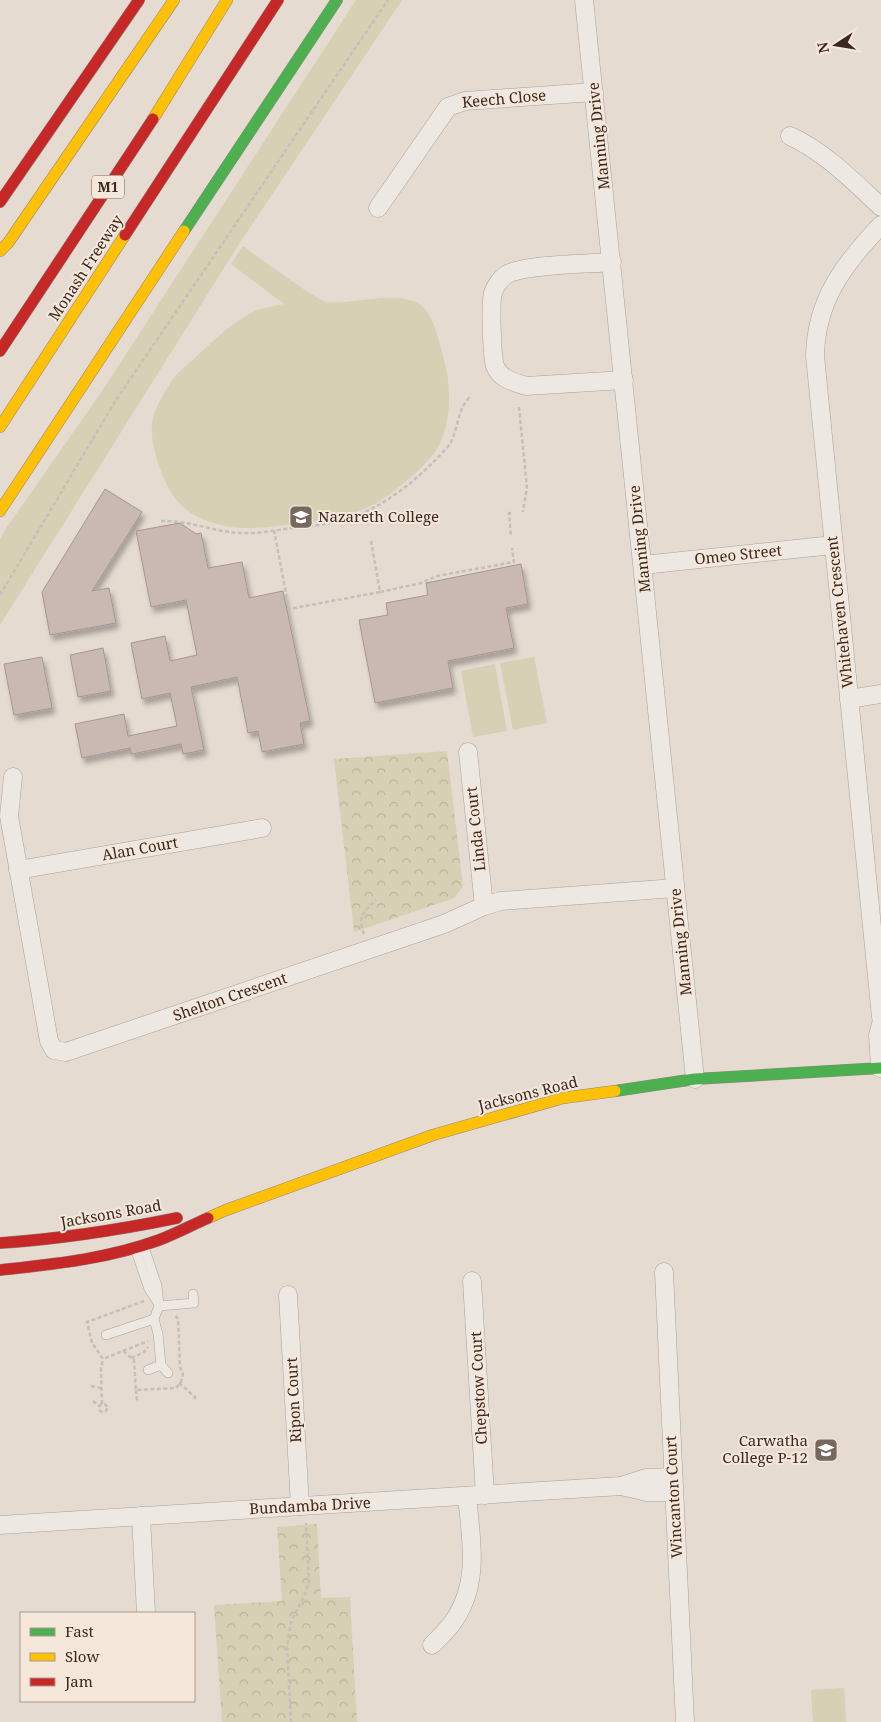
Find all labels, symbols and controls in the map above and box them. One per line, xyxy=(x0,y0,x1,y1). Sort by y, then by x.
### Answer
north arrow xyxy=(811,20,861,70)
text: N xyxy=(812,40,833,55)
street label: Manning Drive xyxy=(582,81,614,191)
street label: Keech Close xyxy=(461,84,547,112)
road number: M1 xyxy=(92,176,124,198)
street label: Monash Freeway xyxy=(43,210,127,324)
street label: Manning Drive xyxy=(623,484,655,594)
school or university icon: Nazareth College xyxy=(288,504,314,530)
place label: Nazareth College xyxy=(318,506,439,526)
street label: Whitehaven Crescent xyxy=(821,535,857,689)
street label: Omeo Street xyxy=(693,539,783,569)
street label: Linda Court xyxy=(461,786,489,872)
street label: Alan Court xyxy=(100,831,179,865)
street label: Manning Drive xyxy=(664,887,696,997)
street label: Shelton Crescent xyxy=(170,967,289,1025)
street label: Jacksons Road xyxy=(475,1071,580,1115)
street label: Jacksons Road xyxy=(58,1194,163,1232)
street label: Chepstow Court xyxy=(465,1331,491,1445)
street label: Ripon Court xyxy=(281,1357,305,1443)
place label: Carwatha College P-12 xyxy=(722,1430,808,1467)
street label: Wincanton Court xyxy=(660,1435,686,1559)
school or university icon: Carwatha College P-12 xyxy=(813,1437,839,1463)
street label: Bundamba Drive xyxy=(249,1492,371,1518)
legend xyxy=(20,1612,195,1702)
text: Fast xyxy=(65,1621,94,1641)
text: Slow xyxy=(65,1646,99,1666)
text: Jam xyxy=(64,1671,93,1691)

